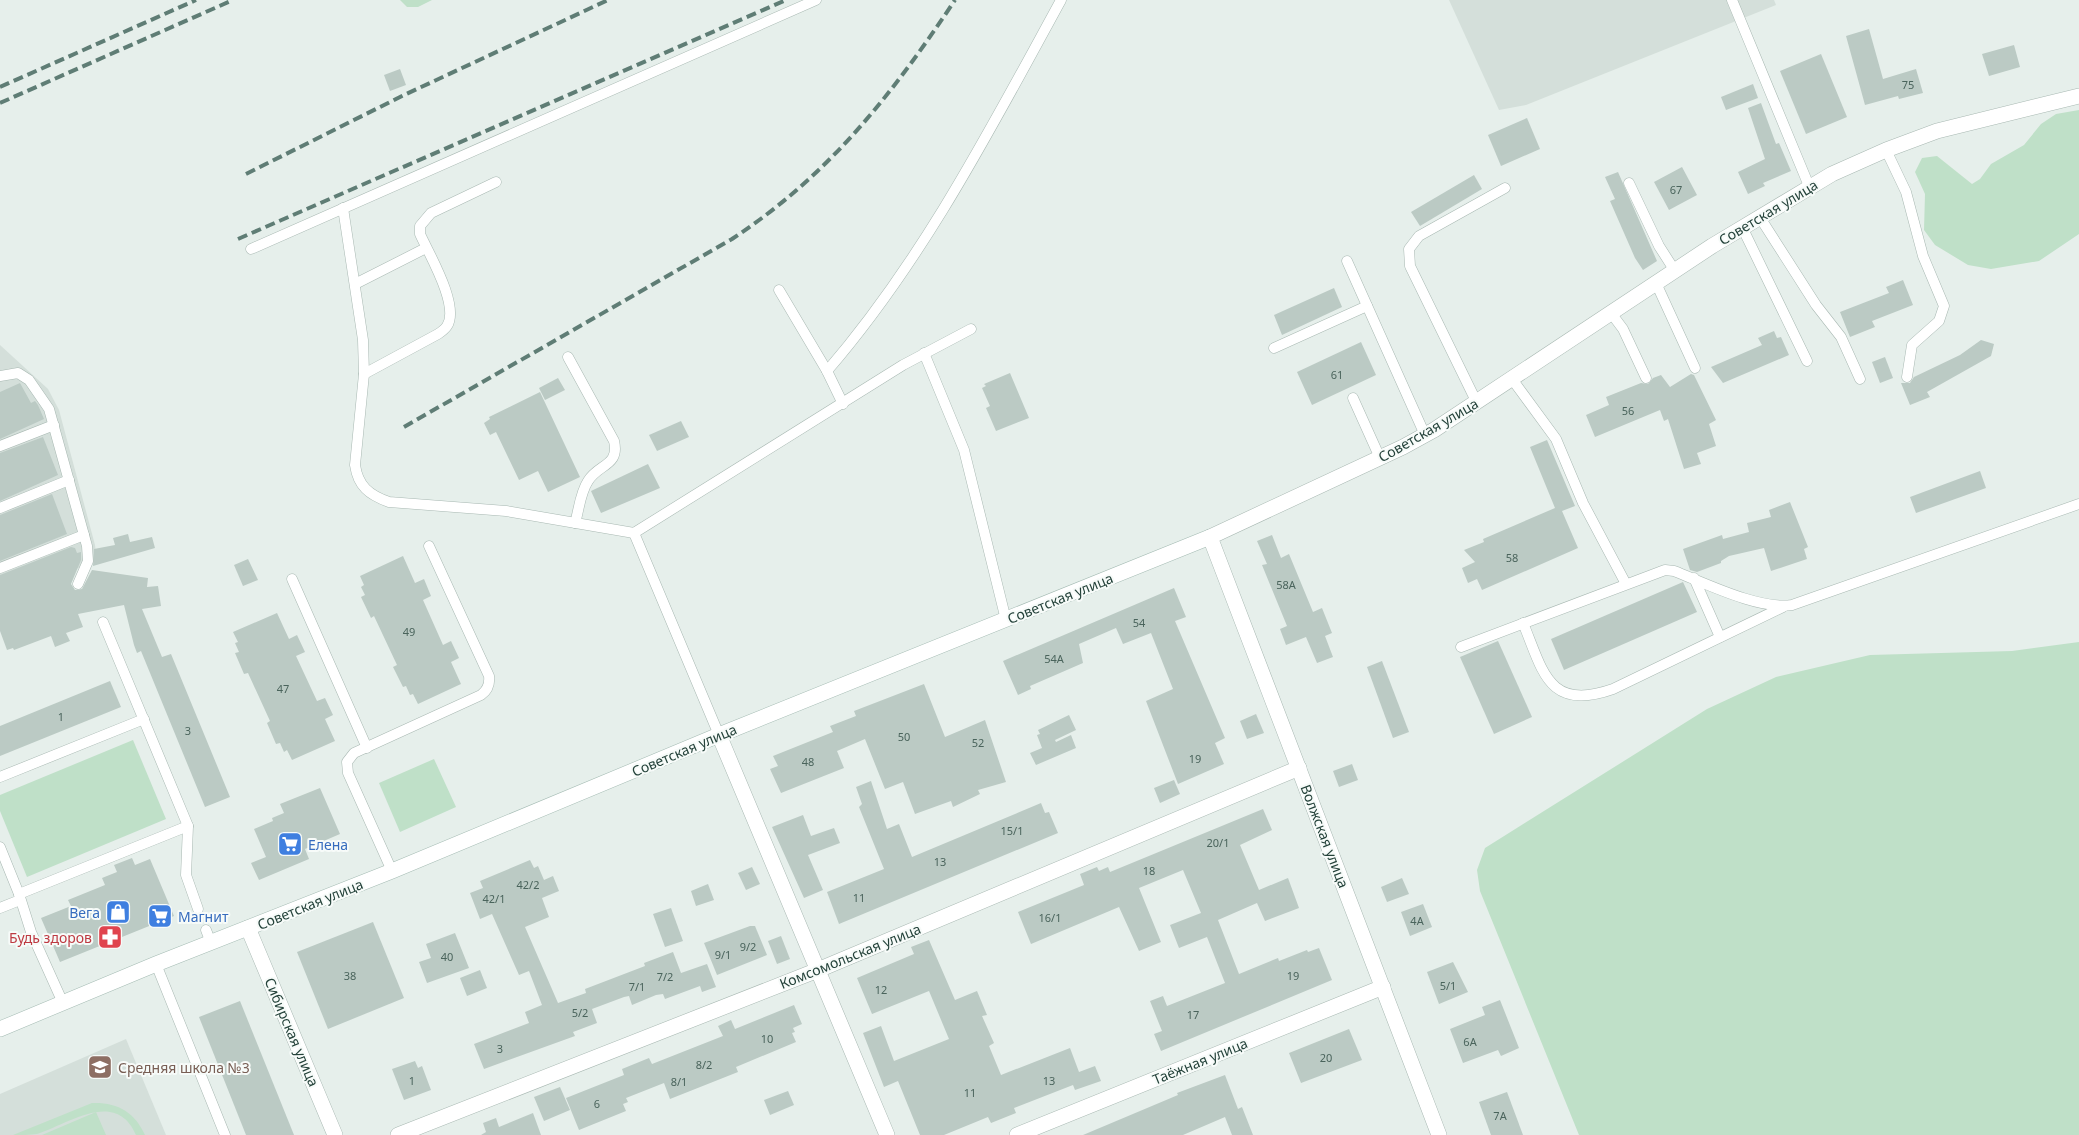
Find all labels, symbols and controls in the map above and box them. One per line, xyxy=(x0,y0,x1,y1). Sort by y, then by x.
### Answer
house number: 75 xyxy=(1902,77,1914,92)
street label: Советская улица xyxy=(1715,175,1821,249)
house number: 67 xyxy=(1670,182,1682,197)
house number: 61 xyxy=(1331,367,1343,382)
street label: Советская улица xyxy=(1375,394,1481,466)
house number: 56 xyxy=(1622,403,1634,418)
house number: 58 xyxy=(1506,550,1518,565)
street label: Советская улица xyxy=(1004,568,1116,628)
house number: 58А xyxy=(1276,577,1297,592)
house number: 54 xyxy=(1133,615,1146,630)
house number: 49 xyxy=(403,624,415,639)
house number: 54А xyxy=(1044,651,1065,666)
house number: 47 xyxy=(277,681,289,696)
house number: 1 xyxy=(58,709,64,724)
street label: Советская улица xyxy=(629,719,739,781)
house number: 3 xyxy=(185,723,191,738)
house number: 50 xyxy=(898,729,910,744)
house number: 52 xyxy=(972,735,984,750)
house number: 19 xyxy=(1189,751,1201,766)
house number: 48 xyxy=(802,754,814,769)
street label: Волжская улица xyxy=(1297,782,1353,890)
house number: 15/1 xyxy=(1001,823,1023,838)
supermarket icon: Елена xyxy=(277,831,303,857)
place label: Елена xyxy=(308,835,348,854)
house number: 20/1 xyxy=(1207,835,1229,850)
house number: 13 xyxy=(934,854,946,869)
house number: 18 xyxy=(1143,863,1155,878)
street label: Советская улица xyxy=(254,874,366,934)
house number: 42/2 xyxy=(517,877,539,892)
house number: 11 xyxy=(853,890,865,905)
house number: 42/1 xyxy=(483,891,505,906)
shop icon: Вега xyxy=(105,899,131,925)
place label: Вега xyxy=(69,903,100,922)
supermarket icon: Магнит xyxy=(147,903,173,929)
place label: Магнит xyxy=(178,907,229,926)
house number: 16/1 xyxy=(1039,910,1061,925)
house number: 4А xyxy=(1410,913,1425,928)
street label: Комсомольская улица xyxy=(777,919,923,993)
pharmacy icon: Будь здоров xyxy=(97,924,123,950)
place label: Будь здоров xyxy=(9,928,92,947)
house number: 9/2 xyxy=(740,939,756,954)
house number: 9/1 xyxy=(715,947,731,962)
house number: 40 xyxy=(441,949,453,964)
house number: 38 xyxy=(344,968,356,983)
house number: 19 xyxy=(1287,968,1299,983)
house number: 7/2 xyxy=(657,969,673,984)
street label: Сибирская улица xyxy=(261,975,323,1089)
house number: 5/1 xyxy=(1440,978,1456,993)
house number: 7/1 xyxy=(629,979,645,994)
house number: 12 xyxy=(875,982,887,997)
house number: 5/2 xyxy=(572,1005,588,1020)
house number: 17 xyxy=(1187,1007,1199,1022)
house number: 10 xyxy=(761,1031,773,1046)
street label: Таёжная улица xyxy=(1150,1033,1250,1089)
house number: 6А xyxy=(1463,1034,1478,1049)
house number: 3 xyxy=(497,1041,503,1056)
house number: 20 xyxy=(1320,1050,1332,1065)
school or university icon: Средняя школа №3 xyxy=(87,1054,113,1080)
house number: 8/2 xyxy=(696,1057,712,1072)
place label: Средняя школа №3 xyxy=(118,1058,250,1077)
house number: 1 xyxy=(409,1073,415,1088)
house number: 13 xyxy=(1043,1073,1055,1088)
house number: 8/1 xyxy=(671,1074,687,1089)
house number: 11 xyxy=(964,1085,976,1100)
house number: 6 xyxy=(594,1096,600,1111)
house number: 7А xyxy=(1493,1108,1508,1123)

